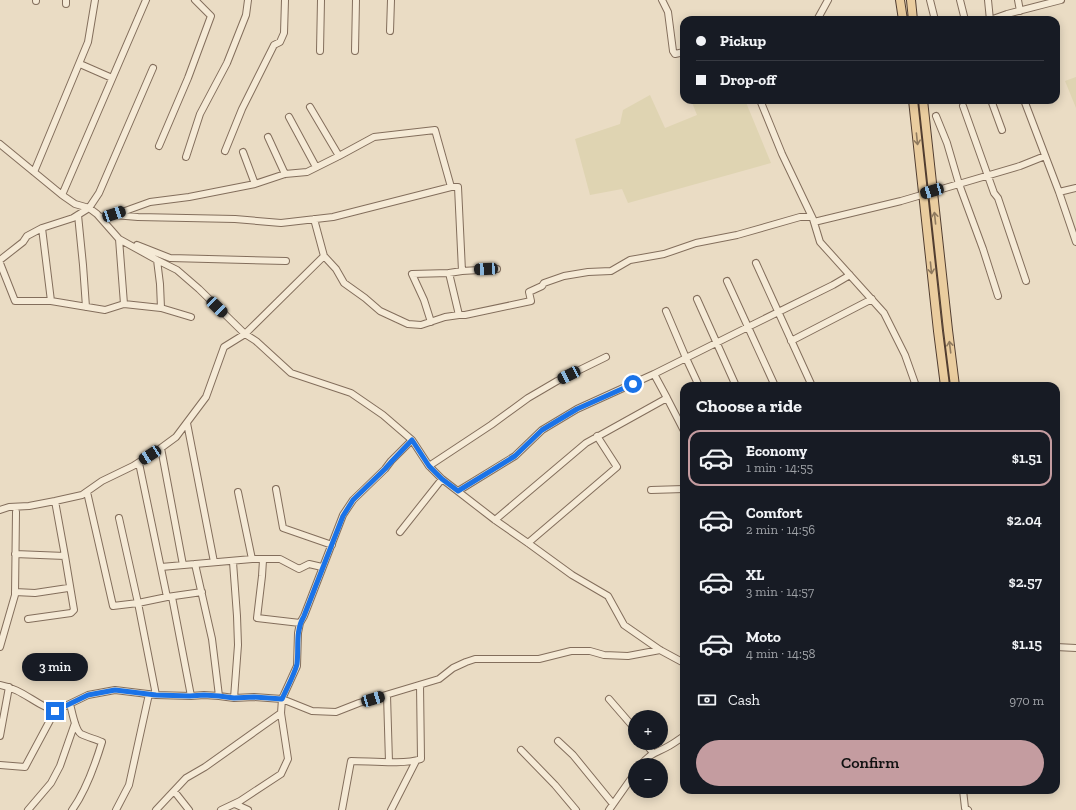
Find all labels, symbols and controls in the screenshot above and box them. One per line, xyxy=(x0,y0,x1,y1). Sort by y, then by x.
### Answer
text: Pickup xyxy=(720,32,766,50)
text: Drop-off xyxy=(720,71,776,89)
one-way arrow xyxy=(913,132,920,145)
car xyxy=(919,182,945,200)
car xyxy=(101,205,127,223)
one-way arrow xyxy=(932,212,939,225)
one-way arrow xyxy=(927,261,934,274)
car xyxy=(474,262,498,276)
car xyxy=(204,294,230,320)
one-way arrow xyxy=(946,341,954,354)
car xyxy=(556,364,582,386)
route start xyxy=(624,375,642,393)
text: Choose a ride xyxy=(696,395,802,417)
icon: car xyxy=(698,440,734,476)
text: Economy xyxy=(746,442,807,460)
car xyxy=(137,443,163,467)
text: $1.51 xyxy=(1012,449,1042,467)
text: 1 min · 14:55 xyxy=(746,460,813,475)
icon: car xyxy=(698,502,734,538)
text: Comfort xyxy=(746,504,802,522)
text: $2.04 xyxy=(1006,511,1042,529)
text: 2 min · 14:56 xyxy=(746,522,815,537)
icon: car xyxy=(698,564,734,600)
text: XL xyxy=(746,566,764,584)
text: $2.57 xyxy=(1008,573,1042,591)
text: 3 min · 14:57 xyxy=(746,584,814,599)
icon: car xyxy=(698,626,734,662)
text: Moto xyxy=(746,628,781,646)
text: $1.15 xyxy=(1012,635,1042,653)
text: 4 min · 14:58 xyxy=(746,646,816,661)
callout: 3 min xyxy=(22,653,88,681)
text: 3 min xyxy=(39,659,71,674)
icon: cash xyxy=(696,689,718,711)
car xyxy=(360,690,386,708)
text: Cash xyxy=(728,691,760,709)
text: 970 m xyxy=(1009,693,1044,708)
route end xyxy=(46,702,64,720)
map controls xyxy=(628,710,668,798)
button: + xyxy=(628,710,668,750)
button: Confirm xyxy=(696,740,1044,786)
button: − xyxy=(628,758,668,798)

